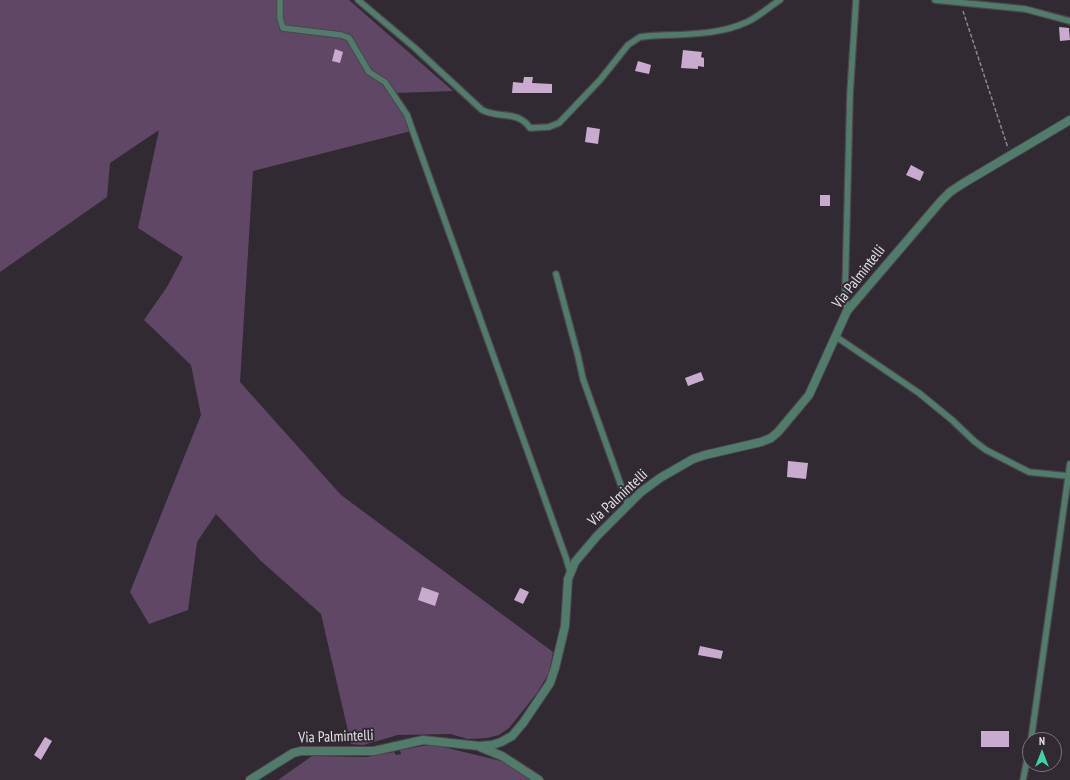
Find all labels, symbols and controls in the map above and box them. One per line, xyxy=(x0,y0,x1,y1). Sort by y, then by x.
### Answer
street label: Via Palmintelli xyxy=(829,242,889,312)
street label: Via Palmintelli xyxy=(584,466,652,530)
street label: Via Palmintelli xyxy=(298,727,374,747)
north arrow xyxy=(1022,732,1062,772)
text: N xyxy=(1039,734,1045,748)

